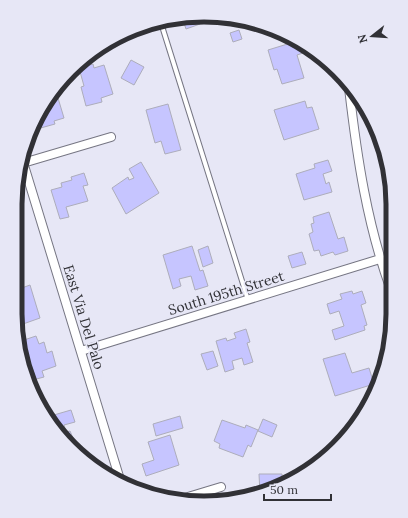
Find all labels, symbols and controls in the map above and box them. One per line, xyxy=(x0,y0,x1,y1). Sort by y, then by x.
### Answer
north arrow xyxy=(352,16,392,56)
text: N xyxy=(354,32,370,45)
street label: East Via Del Palo xyxy=(60,263,108,371)
street label: South 195th Street xyxy=(166,267,287,319)
scale bar xyxy=(264,476,331,502)
text: 50 m xyxy=(270,482,298,497)

